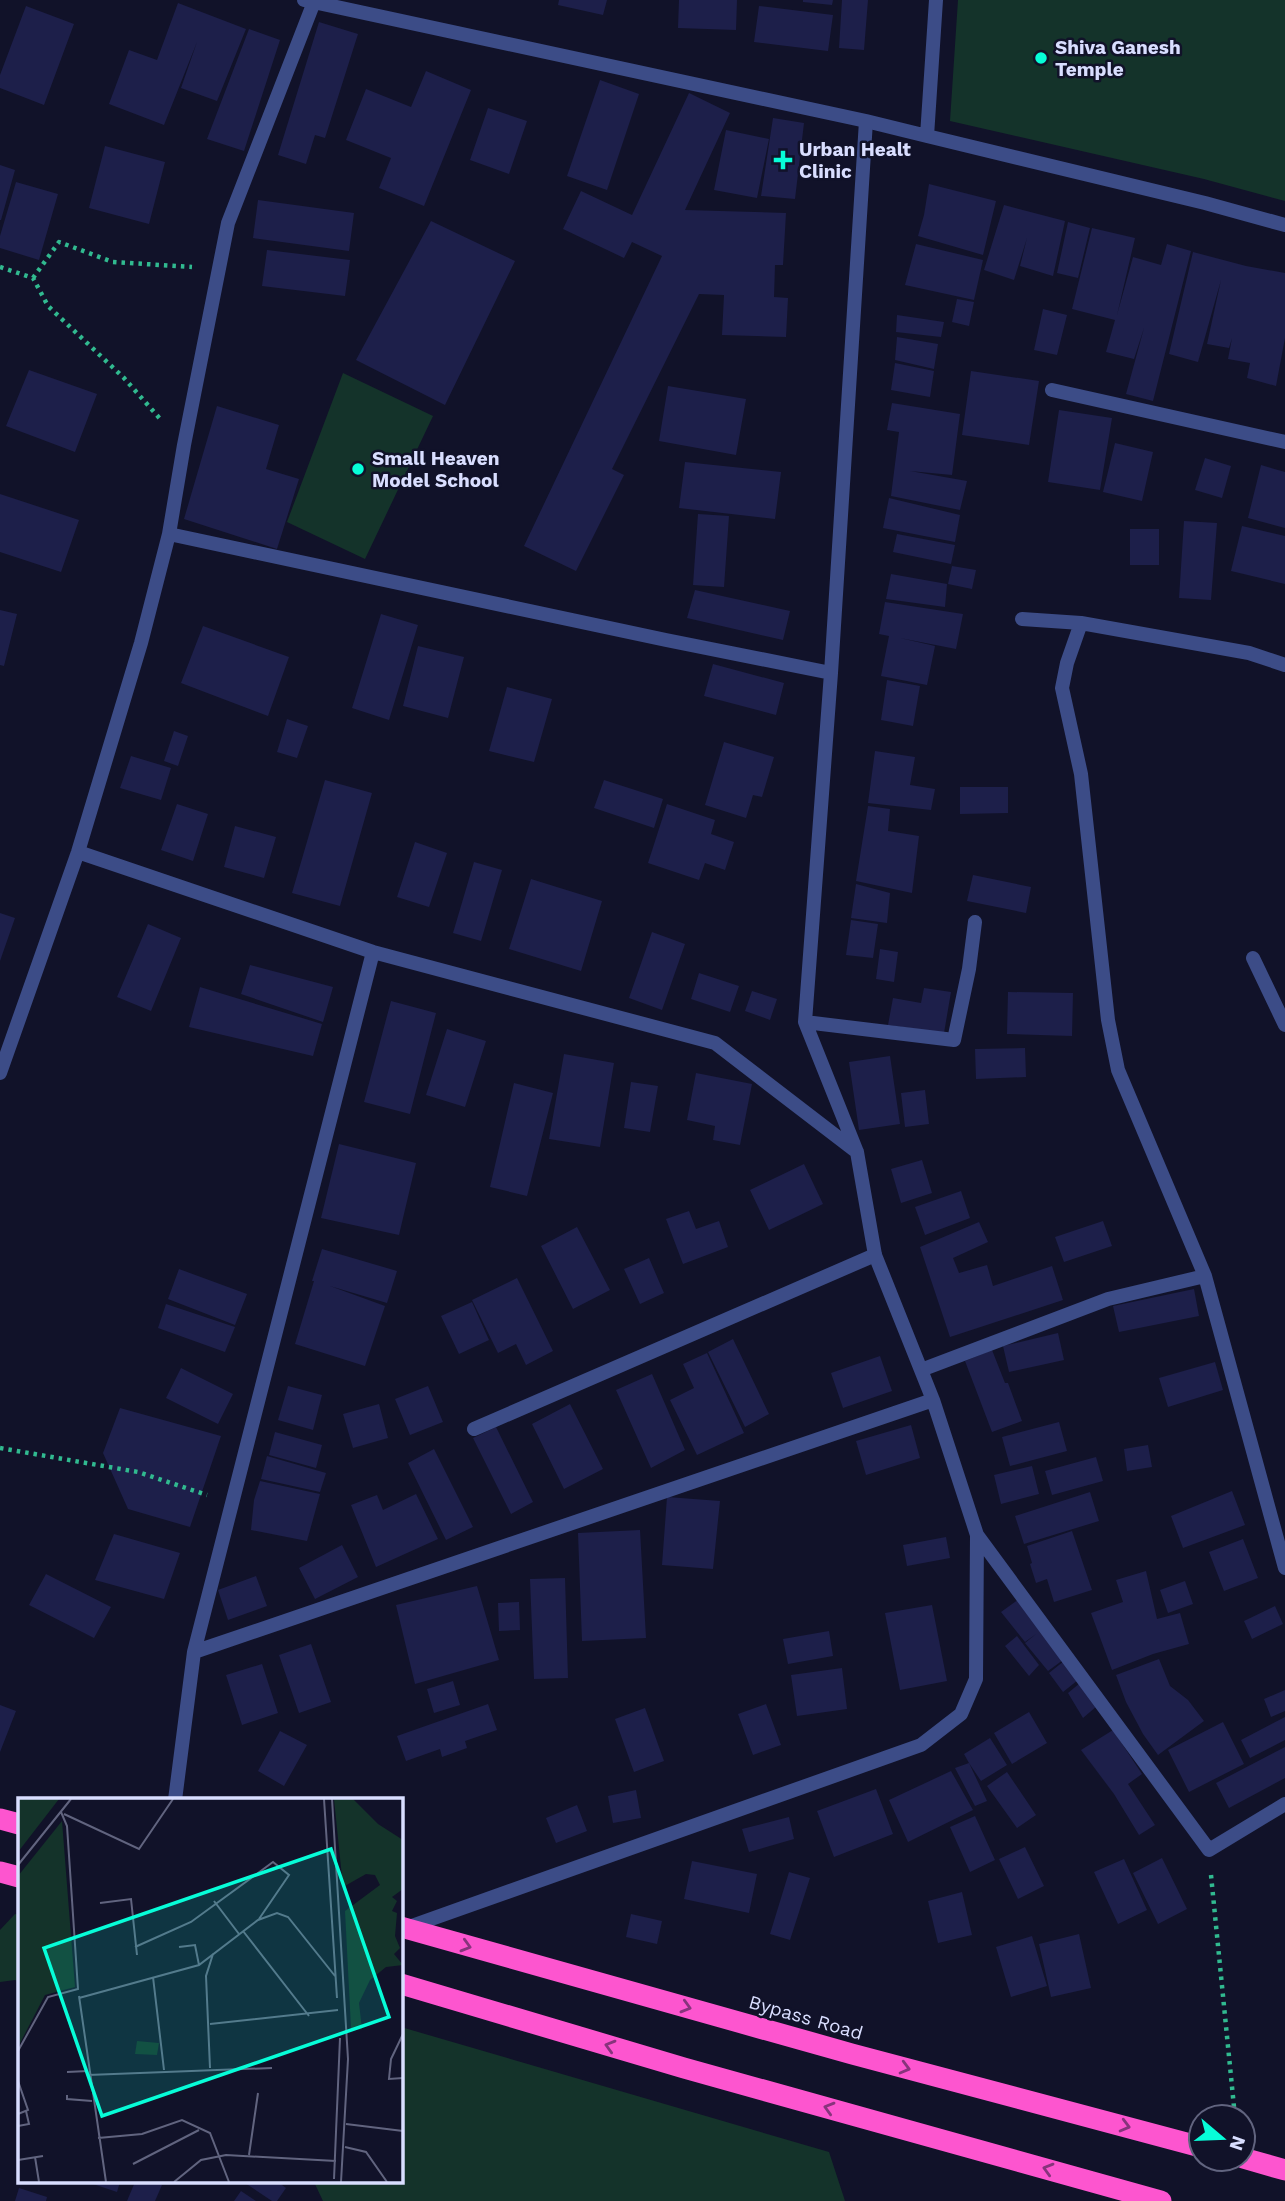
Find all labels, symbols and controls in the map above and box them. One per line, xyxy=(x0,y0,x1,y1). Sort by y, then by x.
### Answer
place label: Shiva Ganesh Temple xyxy=(1055,36,1181,81)
marker: Shiva Ganesh Temple xyxy=(1033,50,1049,66)
place label: Urban Healt Clinic xyxy=(799,138,912,183)
marker: Urban Healt Clinic xyxy=(773,150,793,170)
place label: Small Heaven Model School xyxy=(372,447,500,492)
marker: Small Heaven Model School xyxy=(350,461,366,477)
inset map xyxy=(18,1798,402,2184)
one-way arrow xyxy=(460,1938,472,1952)
street label: Bypass Road xyxy=(746,1990,866,2045)
one-way arrow xyxy=(679,1999,691,2014)
one-way arrow xyxy=(604,2039,616,2054)
one-way arrow xyxy=(899,2060,911,2074)
one-way arrow xyxy=(823,2102,835,2116)
north arrow xyxy=(1187,2103,1257,2173)
one-way arrow xyxy=(1118,2118,1130,2133)
text: N xyxy=(1224,2133,1251,2154)
one-way arrow xyxy=(1042,2163,1054,2178)

